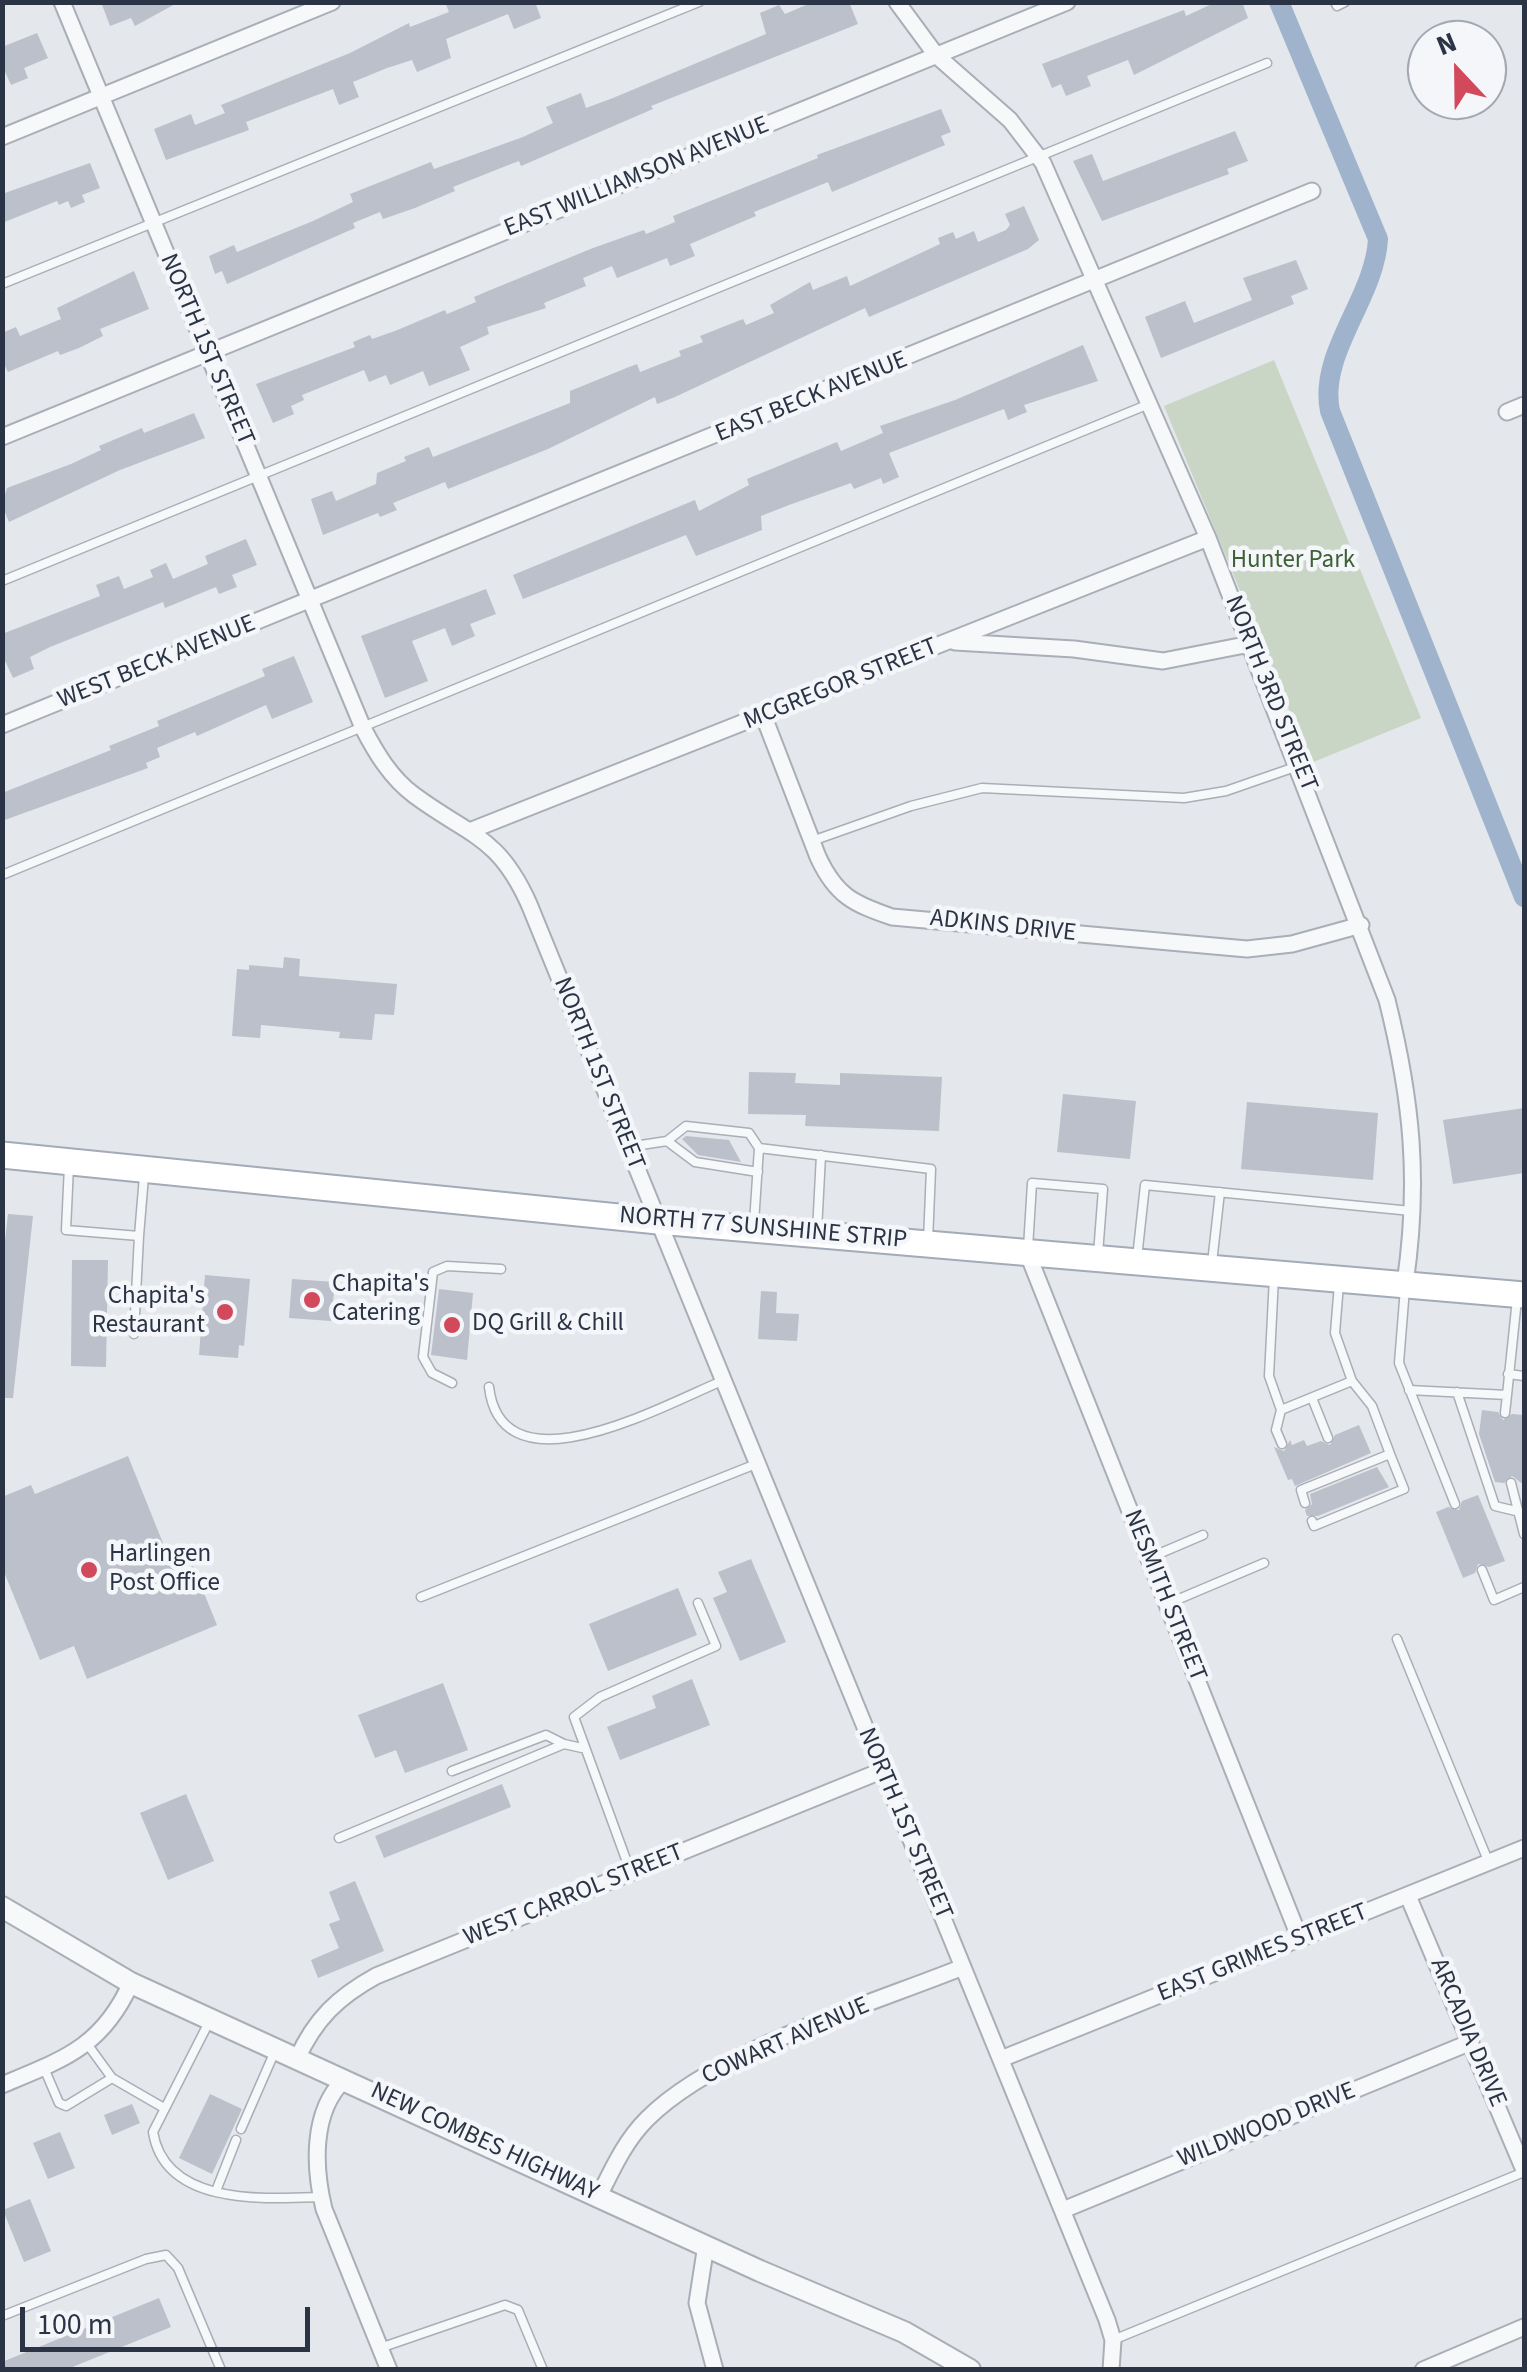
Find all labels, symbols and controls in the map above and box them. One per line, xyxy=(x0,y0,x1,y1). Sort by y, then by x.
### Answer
north arrow xyxy=(1407,20,1507,120)
text: N xyxy=(1430,22,1463,66)
street label: EAST WILLIAMSON AVENUE xyxy=(500,111,774,245)
street label: NORTH 1ST STREET xyxy=(152,250,260,450)
street label: EAST BECK AVENUE xyxy=(712,346,912,450)
park label: Hunter Park xyxy=(1231,547,1355,577)
street label: NORTH 3RD STREET xyxy=(1217,592,1323,796)
street label: WEST BECK AVENUE xyxy=(54,610,260,716)
street label: MCGREGOR STREET xyxy=(740,633,942,737)
street label: ADKINS DRIVE xyxy=(928,904,1078,950)
street label: NORTH 1ST STREET xyxy=(546,973,650,1175)
street label: NORTH 77 SUNSHINE STRIP xyxy=(618,1201,908,1257)
place label: Chapita's Catering xyxy=(332,1271,429,1330)
place label: Chapita's Restaurant xyxy=(92,1283,205,1342)
marker: Chapita's Catering xyxy=(301,1289,323,1311)
marker: Chapita's Restaurant xyxy=(214,1301,236,1323)
place label: DQ Grill & Chill xyxy=(472,1310,624,1340)
marker: DQ Grill & Chill xyxy=(441,1314,463,1336)
street label: NESMITH STREET xyxy=(1116,1506,1212,1686)
place label: Harlingen Post Office xyxy=(109,1541,220,1600)
marker: Harlingen Post Office xyxy=(78,1559,100,1581)
street label: NORTH 1ST STREET xyxy=(850,1724,958,1924)
street label: WEST CARROL STREET xyxy=(460,1838,688,1954)
street label: EAST GRIMES STREET xyxy=(1153,1898,1373,2010)
street label: ARCADIA DRIVE xyxy=(1422,1954,1512,2112)
street label: COWART AVENUE xyxy=(698,1992,874,2092)
street label: NEW COMBES HIGHWAY xyxy=(365,2077,603,2209)
street label: WILDWOOD DRIVE xyxy=(1174,2077,1360,2175)
scale bar xyxy=(25,2287,315,2349)
text: 100 m xyxy=(37,2303,113,2346)

